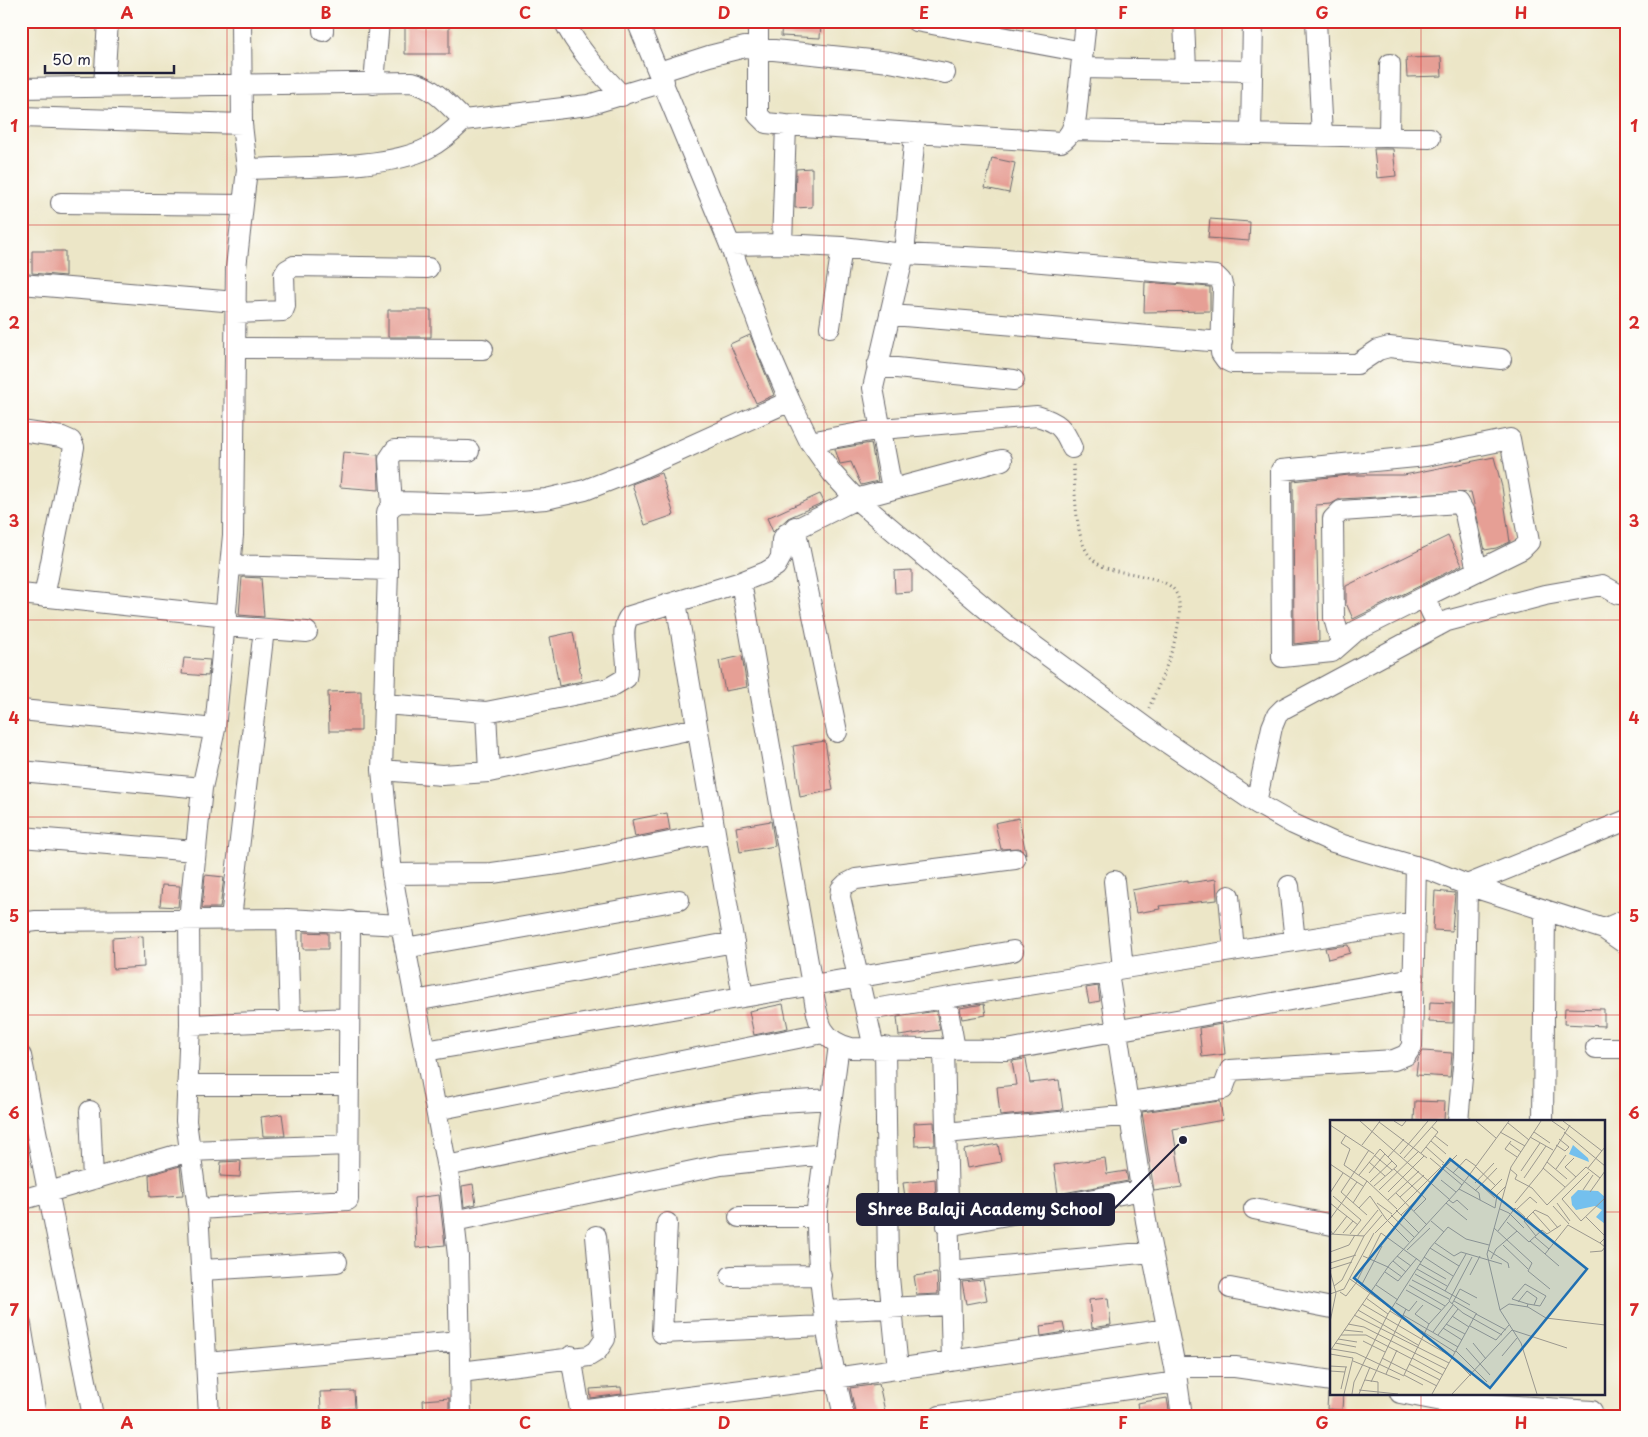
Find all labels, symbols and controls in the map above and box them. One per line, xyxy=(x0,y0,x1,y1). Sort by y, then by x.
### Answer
text: A xyxy=(121,0,134,24)
text: B xyxy=(321,0,332,24)
text: C xyxy=(519,0,531,24)
text: D xyxy=(718,0,730,24)
text: E xyxy=(919,0,929,24)
text: F xyxy=(1118,0,1128,24)
text: G xyxy=(1315,0,1329,24)
text: H xyxy=(1515,0,1527,24)
scale bar xyxy=(45,42,174,74)
text: 50 m xyxy=(52,47,91,70)
text: 1 xyxy=(10,113,18,137)
text: 1 xyxy=(1630,113,1638,137)
text: 2 xyxy=(8,310,20,334)
text: 2 xyxy=(1628,310,1640,334)
text: 3 xyxy=(9,508,19,532)
text: 3 xyxy=(1629,508,1639,532)
text: 4 xyxy=(9,705,20,729)
text: 4 xyxy=(1629,705,1640,729)
text: 5 xyxy=(9,903,19,927)
text: 5 xyxy=(1629,903,1639,927)
text: 6 xyxy=(8,1100,20,1124)
text: 6 xyxy=(1628,1100,1640,1124)
inset map xyxy=(1330,1120,1606,1394)
callout: Shree Balaji Academy School xyxy=(857,1194,1114,1225)
text: Shree Balaji Academy School xyxy=(867,1196,1103,1220)
text: 7 xyxy=(9,1297,19,1321)
text: 7 xyxy=(1629,1297,1639,1321)
text: A xyxy=(121,1410,134,1434)
text: B xyxy=(321,1410,332,1434)
text: C xyxy=(519,1410,531,1434)
text: D xyxy=(718,1410,730,1434)
text: E xyxy=(919,1410,929,1434)
text: F xyxy=(1118,1410,1128,1434)
text: G xyxy=(1315,1410,1329,1434)
text: H xyxy=(1515,1410,1527,1434)

